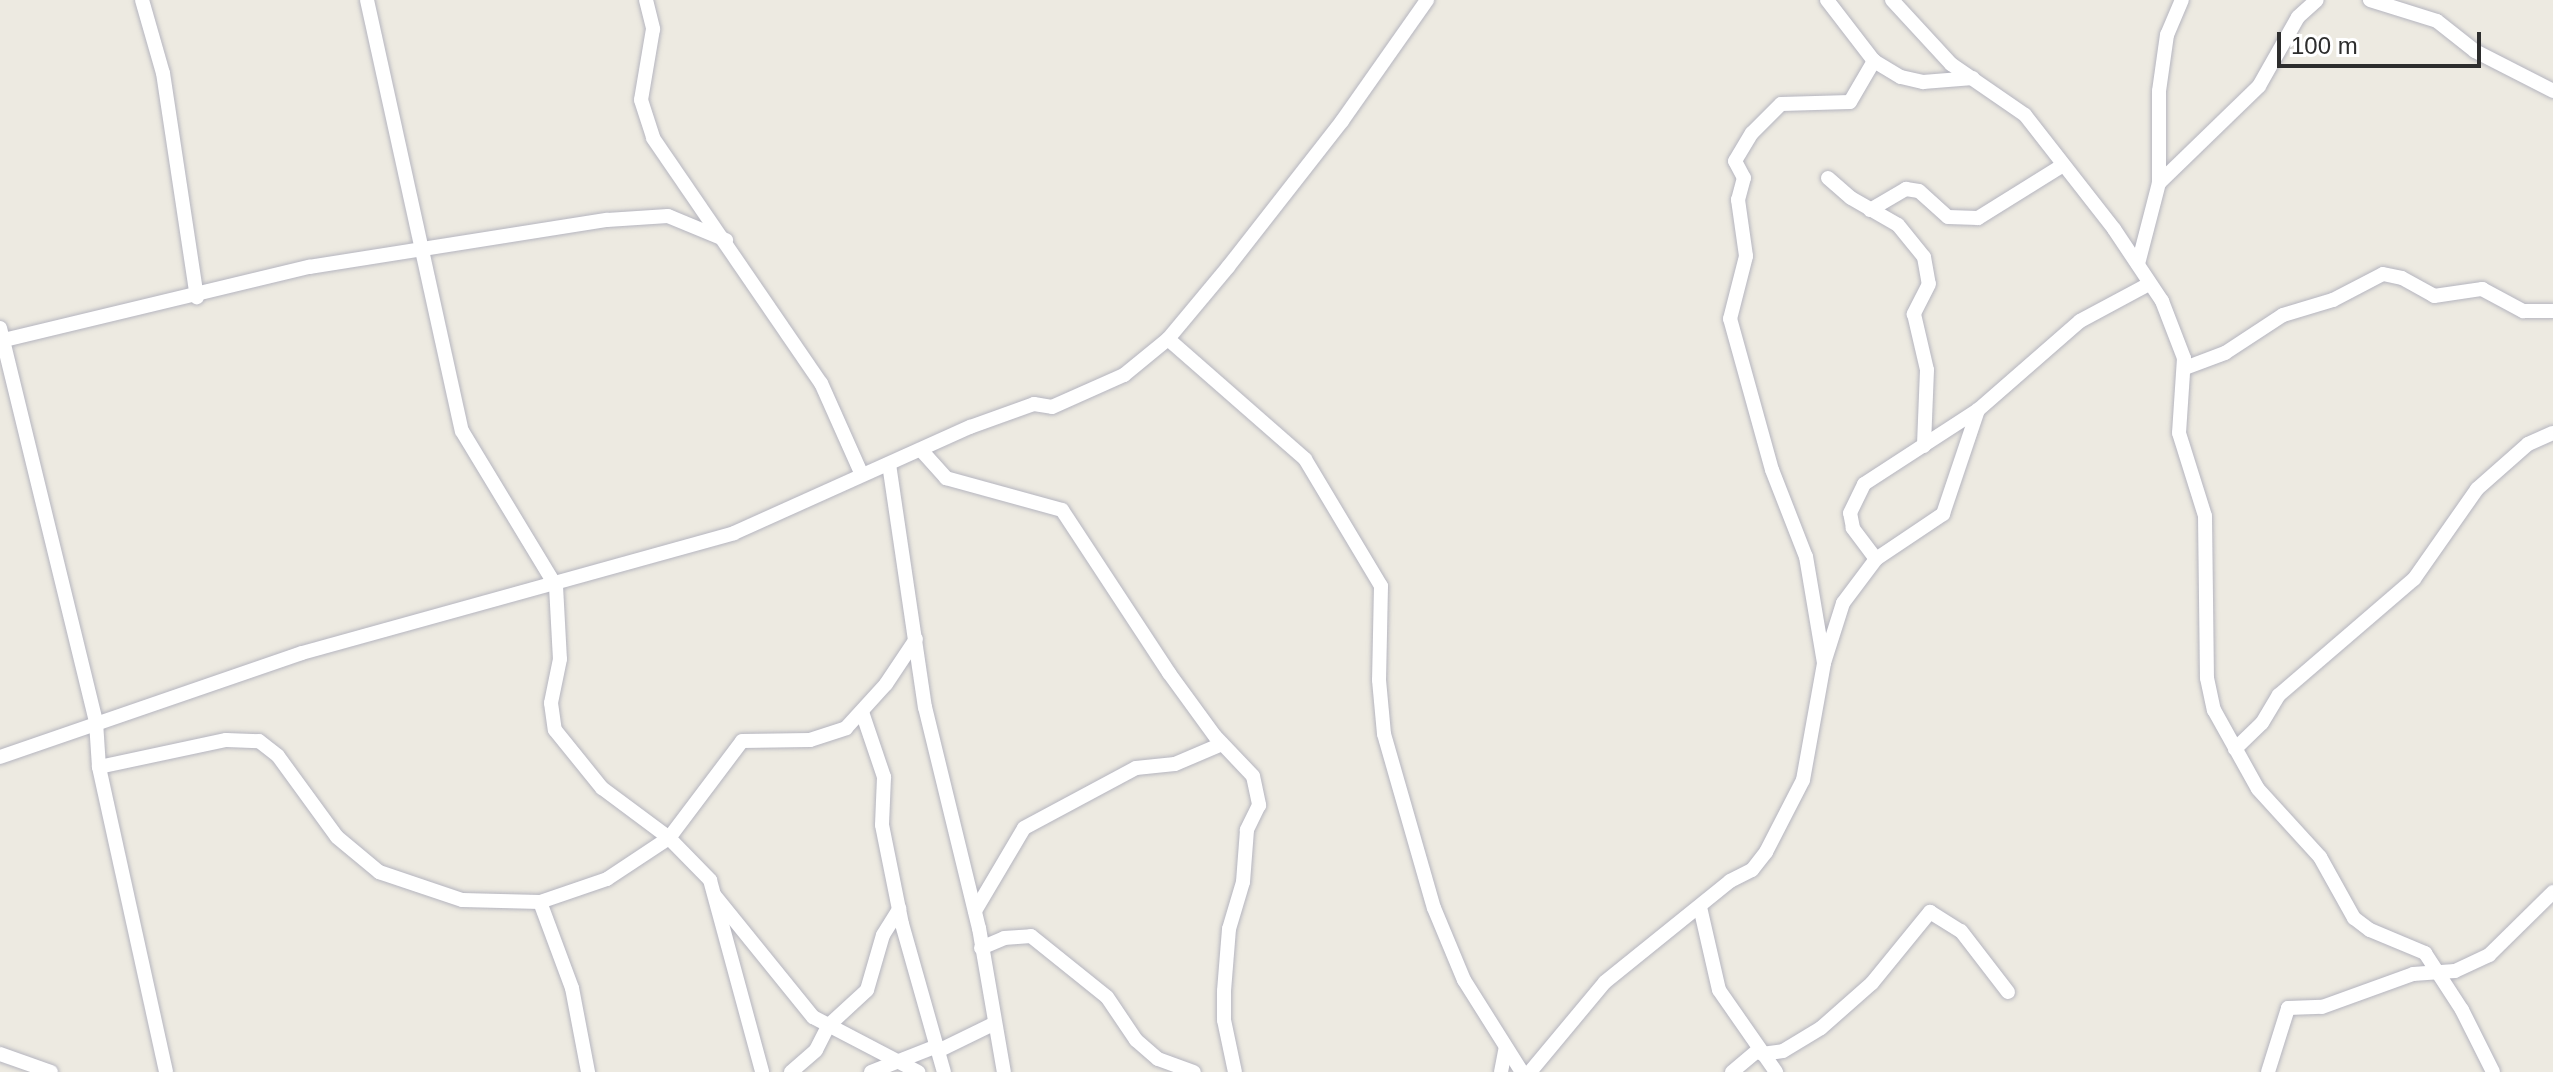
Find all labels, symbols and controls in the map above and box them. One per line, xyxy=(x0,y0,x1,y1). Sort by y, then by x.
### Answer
scale bar xyxy=(2281,16,2485,66)
text: 100 m xyxy=(2291,32,2358,59)

